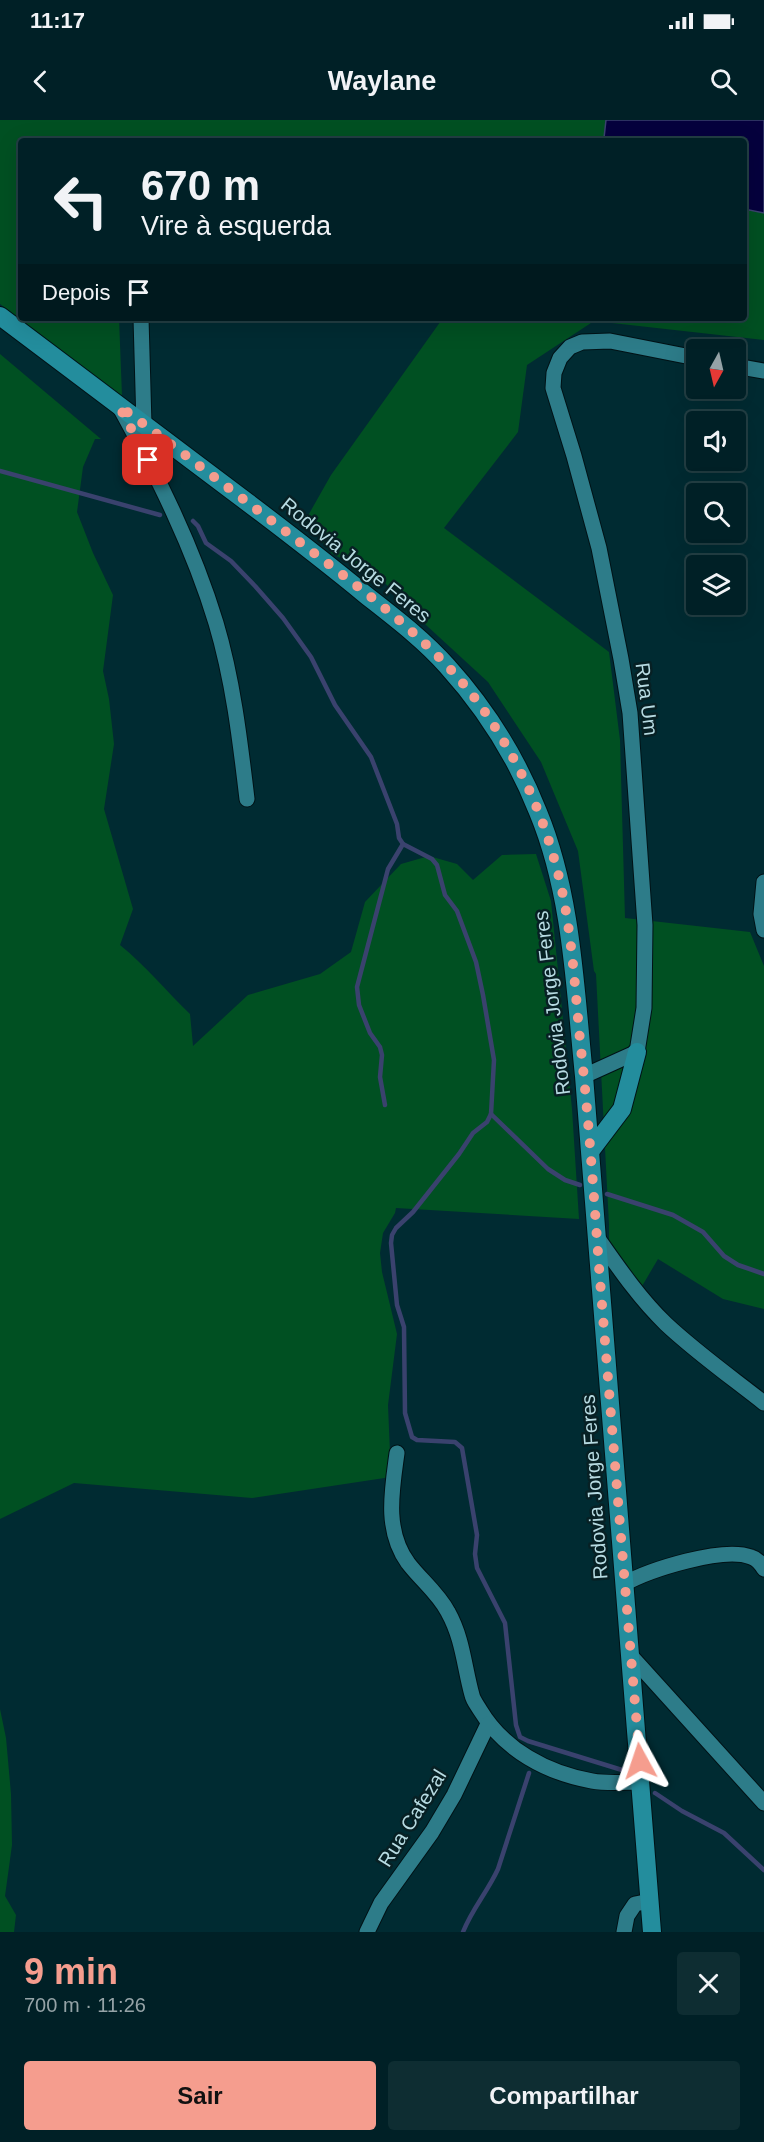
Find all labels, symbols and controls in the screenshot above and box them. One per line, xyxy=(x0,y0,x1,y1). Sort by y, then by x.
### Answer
text: 11:17 xyxy=(30,8,85,33)
icon: back xyxy=(24,65,57,98)
icon: search xyxy=(707,65,740,98)
text: Waylane xyxy=(328,66,436,96)
icon: left xyxy=(42,162,120,240)
text: 670 m xyxy=(141,162,260,209)
text: Vire à esquerda xyxy=(141,211,331,241)
icon: arrive xyxy=(122,276,155,309)
text: Depois xyxy=(42,280,110,305)
north arrow xyxy=(686,339,746,399)
map controls xyxy=(686,339,746,615)
button: sound xyxy=(686,411,746,471)
pin xyxy=(122,434,173,485)
icon: arrive xyxy=(131,443,164,476)
button: search xyxy=(686,483,746,543)
street label: Rodovia Jorge Feres xyxy=(277,493,435,627)
button: layers xyxy=(686,555,746,615)
street label: Rua Um xyxy=(632,661,662,737)
street label: Rodovia Jorge Feres xyxy=(530,910,574,1096)
street label: Rodovia Jorge Feres xyxy=(577,1394,611,1580)
position arrow xyxy=(608,1729,672,1793)
street label: Rua Cafezal xyxy=(374,1766,450,1870)
text: 9 min xyxy=(24,1951,118,1992)
button: close xyxy=(677,1952,740,2015)
text: 700 m · 11:26 xyxy=(24,1994,146,2016)
button: Sair xyxy=(24,2061,376,2130)
button: Compartilhar xyxy=(388,2061,740,2130)

